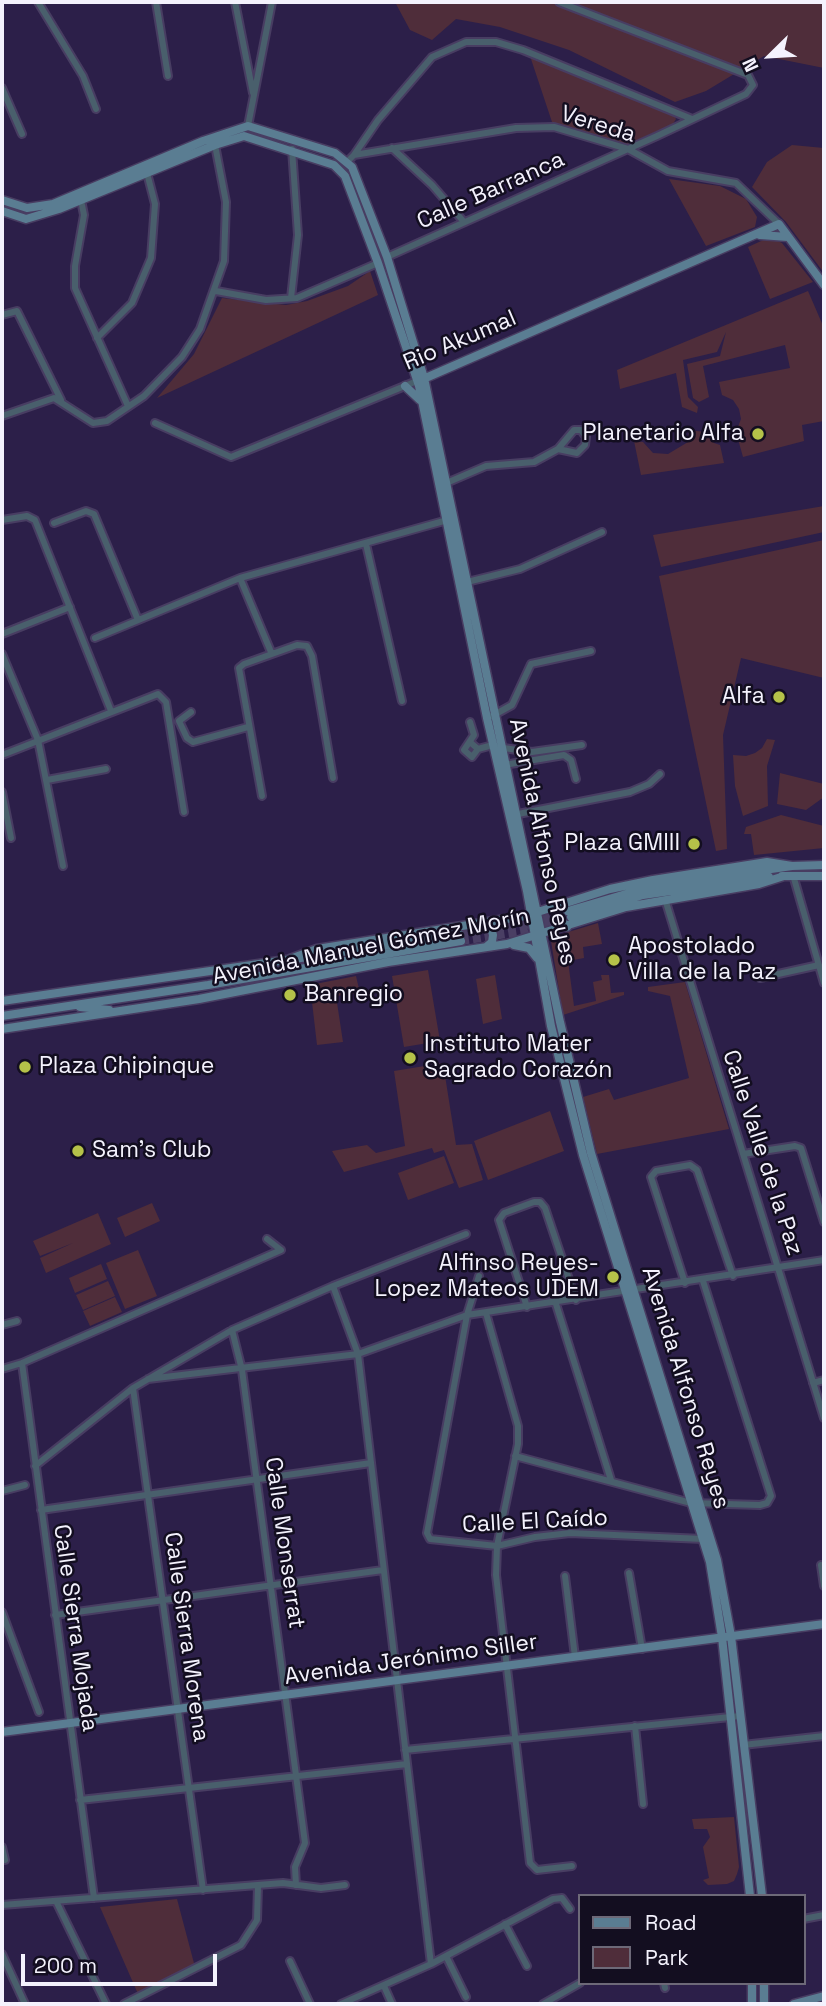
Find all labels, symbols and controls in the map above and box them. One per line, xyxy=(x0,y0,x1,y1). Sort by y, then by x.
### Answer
north arrow xyxy=(735,21,805,91)
text: N xyxy=(736,54,764,76)
street label: Vereda xyxy=(557,101,639,149)
street label: Calle Barranca xyxy=(413,146,569,236)
street label: Rio Akumal xyxy=(399,305,521,377)
place label: Planetario Alfa xyxy=(583,420,744,448)
marker: Planetario Alfa xyxy=(750,426,766,442)
place label: Alfa xyxy=(722,683,765,711)
marker: Alfa xyxy=(771,689,787,705)
street label: Avenida Alfonso Reyes xyxy=(502,716,582,968)
place label: Plaza GMIII xyxy=(564,830,680,858)
marker: Plaza GMIII xyxy=(686,836,702,852)
street label: Avenida Manuel Gómez Morín xyxy=(210,903,532,991)
place label: Apostolado Villa de la Paz xyxy=(628,933,776,987)
marker: Apostolado Villa de la Paz xyxy=(606,952,622,968)
place label: Banregio xyxy=(304,981,403,1009)
marker: Banregio xyxy=(282,987,298,1003)
place label: Instituto Mater Sagrado Corazón xyxy=(424,1031,612,1085)
street label: Calle Valle de la Paz xyxy=(716,1047,808,1259)
marker: Instituto Mater Sagrado Corazón xyxy=(402,1050,418,1066)
place label: Plaza Chipinque xyxy=(39,1053,214,1081)
marker: Plaza Chipinque xyxy=(17,1059,33,1075)
place label: Sam's Club xyxy=(92,1137,211,1165)
marker: Sam's Club xyxy=(70,1143,86,1159)
place label: Alfinso Reyes- Lopez Mateos UDEM xyxy=(375,1250,599,1304)
street label: Avenida Alfonso Reyes xyxy=(635,1264,735,1512)
marker: Alfinso Reyes- Lopez Mateos UDEM xyxy=(605,1269,621,1285)
street label: Calle Monserrat xyxy=(258,1456,310,1630)
street label: Calle El Caído xyxy=(461,1504,609,1540)
street label: Calle Sierra Mojada xyxy=(47,1523,103,1733)
street label: Calle Sierra Morena xyxy=(158,1530,214,1744)
street label: Avenida Jerónimo Siller xyxy=(283,1629,539,1691)
legend xyxy=(578,1894,805,1985)
text: Road xyxy=(645,1909,697,1936)
scale bar xyxy=(24,1940,220,1984)
text: Park xyxy=(645,1944,689,1971)
text: 200 m xyxy=(34,1952,97,1979)

